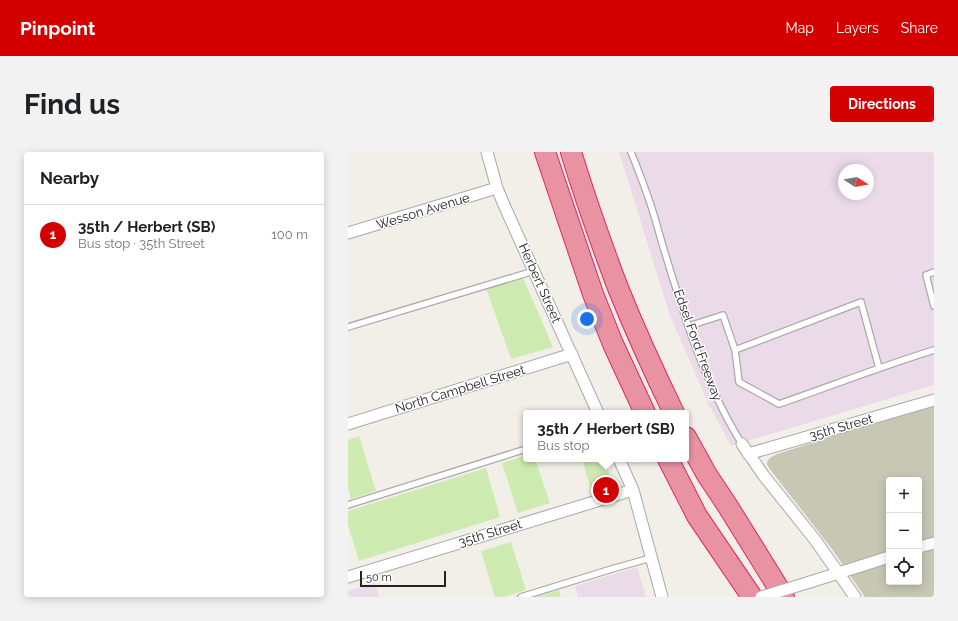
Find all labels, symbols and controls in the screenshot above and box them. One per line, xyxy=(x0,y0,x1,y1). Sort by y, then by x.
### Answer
text: Pinpoint xyxy=(20,17,95,39)
text: Map xyxy=(786,20,814,36)
text: Layers xyxy=(836,20,879,36)
text: Share xyxy=(901,20,938,36)
button: Directions xyxy=(830,86,934,122)
text: Find us xyxy=(24,88,120,121)
north arrow xyxy=(838,164,874,200)
text: Nearby xyxy=(40,168,99,188)
street label: Wesson Avenue xyxy=(375,190,472,232)
text: 35th / Herbert (SB) xyxy=(78,218,215,236)
text: 1 xyxy=(50,227,56,242)
text: 100 m xyxy=(271,227,308,242)
text: Bus stop · 35th Street xyxy=(78,236,205,251)
street label: Herbert Street xyxy=(516,241,565,326)
street label: Edsel Ford Freeway xyxy=(671,287,725,403)
your location xyxy=(577,309,597,329)
street label: North Campbell Street xyxy=(393,362,527,416)
popup xyxy=(523,410,689,462)
street label: 35th Street xyxy=(808,411,875,443)
text: 35th / Herbert (SB) xyxy=(537,420,675,438)
text: Bus stop xyxy=(537,438,590,453)
pin: 1 xyxy=(593,475,619,505)
map controls xyxy=(886,477,922,585)
button: + xyxy=(886,477,922,513)
button: − xyxy=(886,513,922,549)
street label: 35th Street xyxy=(457,516,524,550)
button: locate xyxy=(886,549,922,585)
scale bar xyxy=(360,569,446,588)
text: 50 m xyxy=(366,571,392,584)

